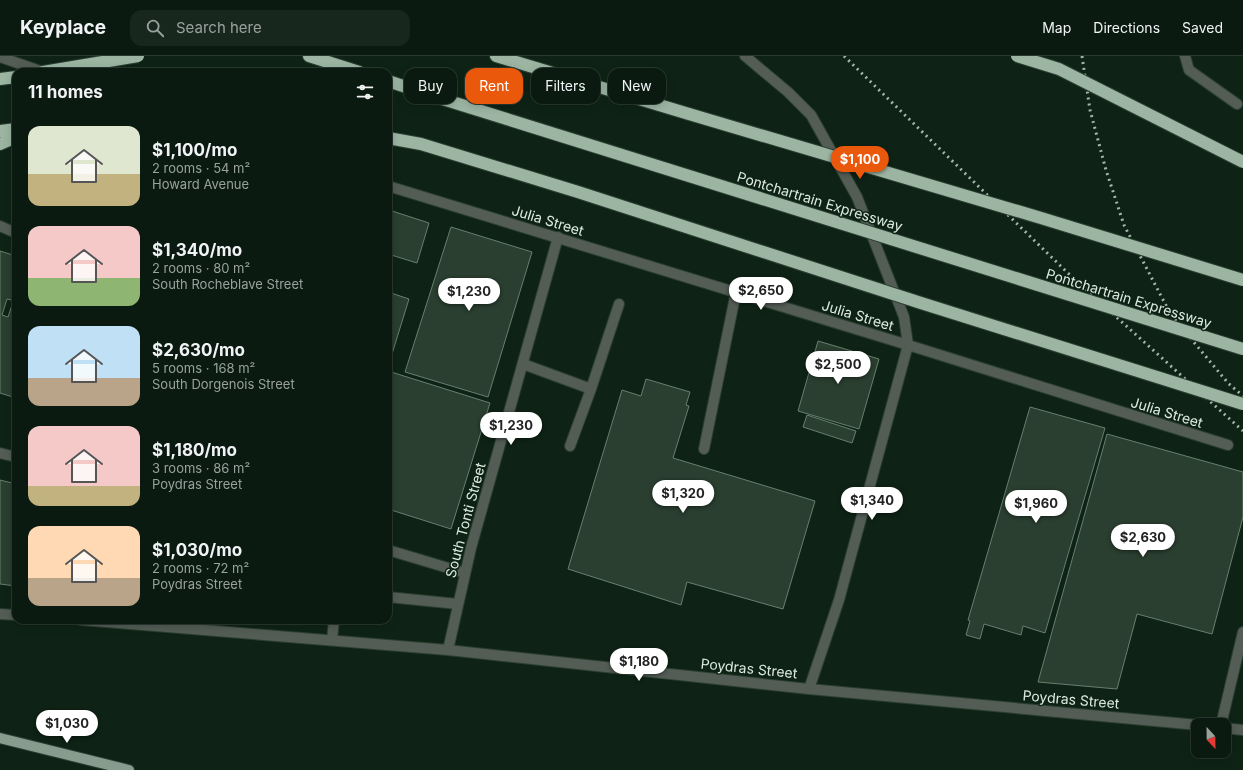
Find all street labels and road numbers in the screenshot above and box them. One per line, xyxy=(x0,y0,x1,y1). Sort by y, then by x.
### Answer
street label: Pontchartrain Expressway xyxy=(735,168,905,234)
street label: Julia Street xyxy=(510,201,586,239)
street label: Pontchartrain Expressway xyxy=(1044,265,1214,331)
street label: Julia Street xyxy=(820,296,896,334)
street label: Julia Street xyxy=(1129,393,1205,431)
street label: South Tonti Street xyxy=(441,460,489,579)
street label: Poydras Street xyxy=(700,654,799,682)
street label: Poydras Street xyxy=(1022,686,1121,712)

